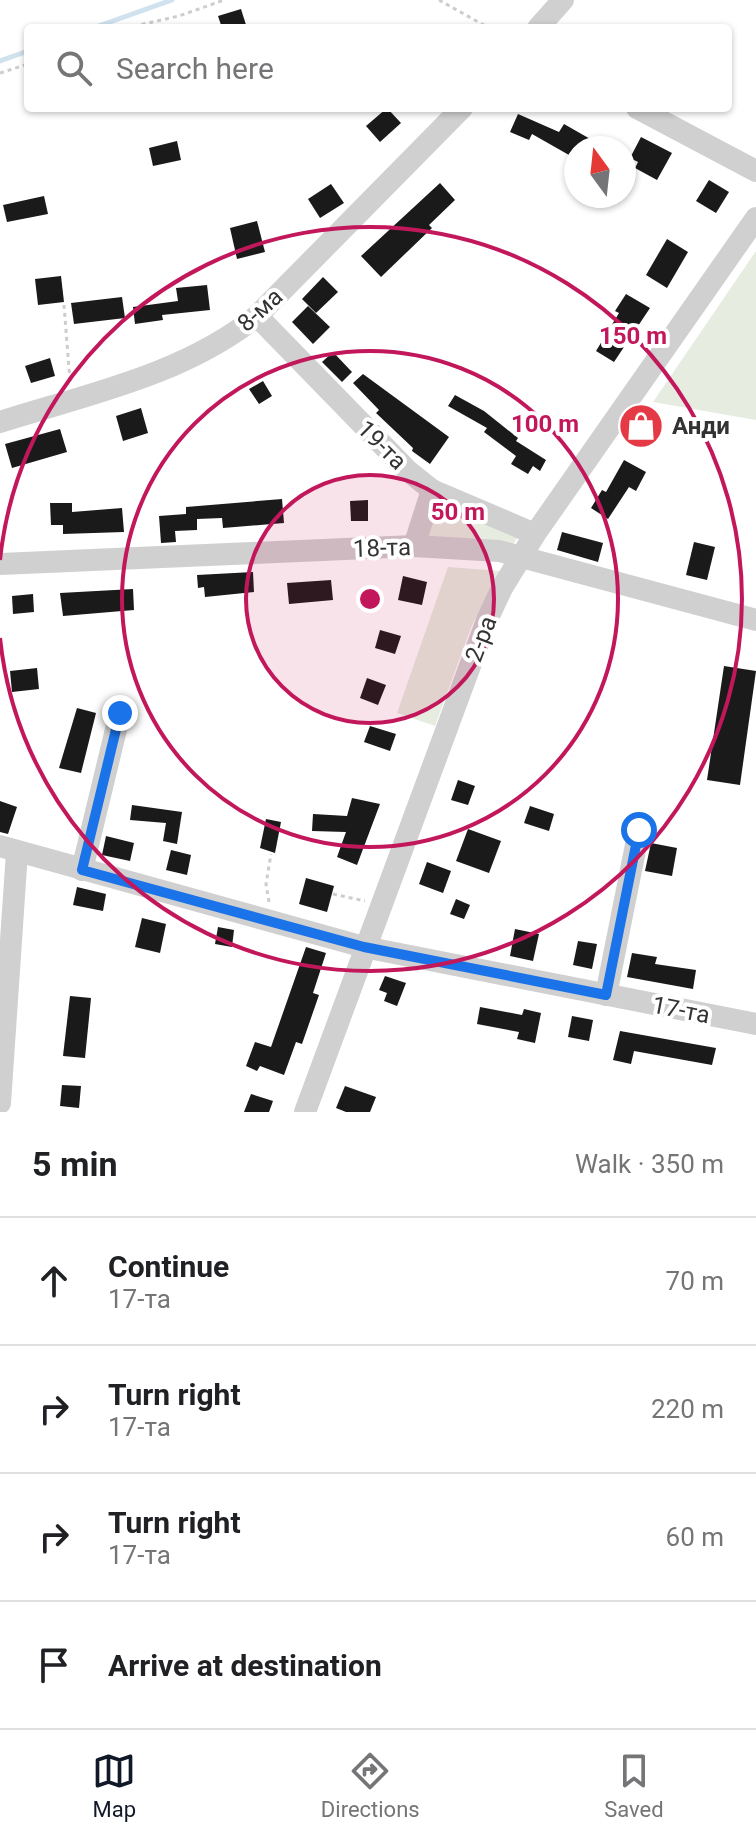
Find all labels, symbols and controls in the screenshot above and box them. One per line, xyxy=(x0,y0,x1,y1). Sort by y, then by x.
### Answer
search box xyxy=(24,24,732,112)
icon: search xyxy=(52,46,96,90)
text: Search here xyxy=(116,51,274,86)
north arrow xyxy=(564,136,636,208)
street label: 8-ма xyxy=(232,283,288,337)
text: 150 m xyxy=(599,322,667,350)
shop icon: Анди xyxy=(617,402,665,450)
text: 100 m xyxy=(511,410,579,438)
place label: Анди xyxy=(672,412,730,440)
street label: 19-та xyxy=(352,415,412,475)
text: 50 m xyxy=(431,498,485,526)
street label: 18-та xyxy=(353,533,411,563)
centre of rings xyxy=(356,585,384,613)
street label: 2-ра xyxy=(460,612,502,666)
route end xyxy=(102,695,138,731)
route start xyxy=(621,812,657,848)
street label: 17-та xyxy=(650,991,712,1029)
text: 5 min xyxy=(32,1144,117,1184)
text: Walk · 350 m xyxy=(575,1149,724,1179)
text: Continue xyxy=(108,1249,229,1284)
icon: ahead xyxy=(32,1259,76,1303)
text: 70 m xyxy=(666,1266,724,1296)
text: 17-та xyxy=(108,1284,171,1314)
text: Turn right xyxy=(108,1377,241,1412)
icon: right xyxy=(32,1387,76,1431)
text: 220 m xyxy=(651,1394,724,1424)
text: 17-та xyxy=(108,1412,171,1442)
text: Turn right xyxy=(108,1505,241,1540)
icon: right xyxy=(32,1515,76,1559)
text: 60 m xyxy=(666,1522,724,1552)
text: 17-та xyxy=(108,1540,171,1570)
icon: arrive xyxy=(32,1643,76,1687)
text: Arrive at destination xyxy=(108,1648,382,1683)
tab: Map xyxy=(92,1749,136,1822)
tab: Directions xyxy=(321,1749,420,1822)
tab: Saved xyxy=(604,1749,664,1822)

